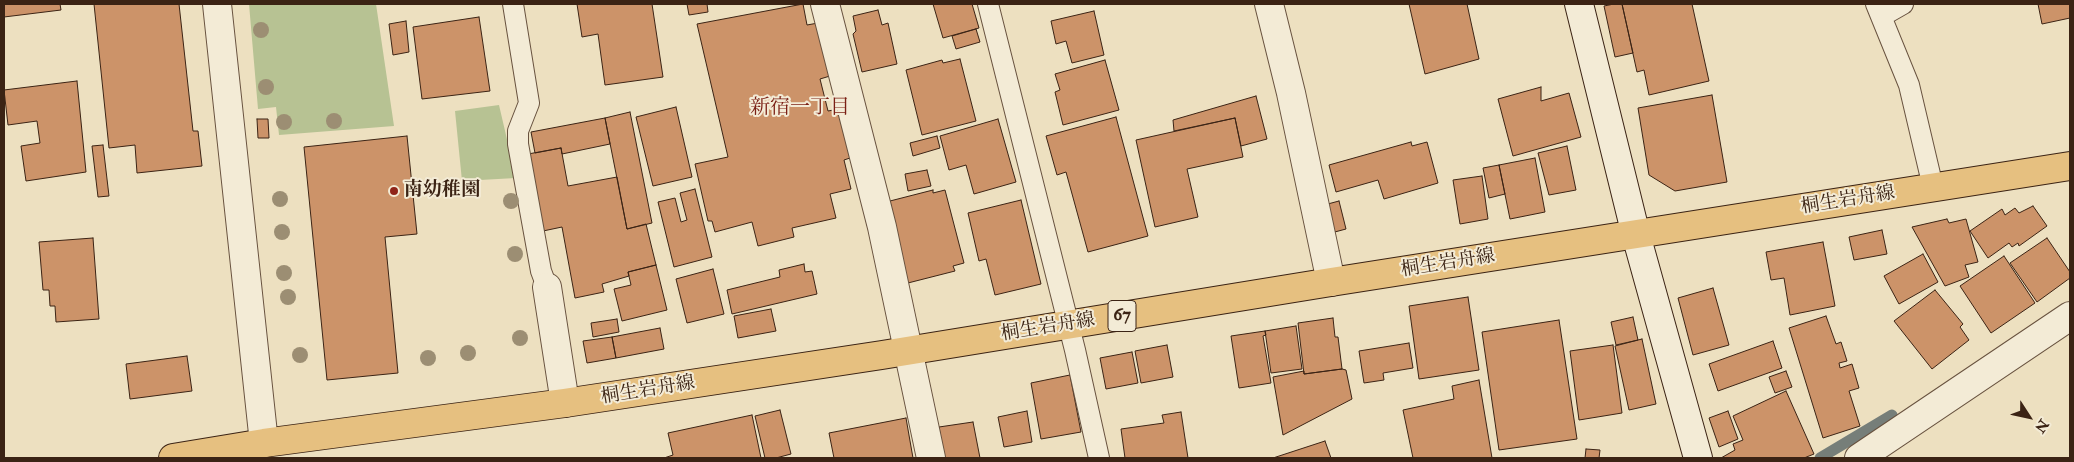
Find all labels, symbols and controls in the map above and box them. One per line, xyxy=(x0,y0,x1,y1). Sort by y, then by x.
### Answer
district label: 新宿一丁目 xyxy=(750,97,850,121)
place label: 南幼稚園 xyxy=(404,180,480,202)
street label: 桐生岩舟線 xyxy=(1799,182,1897,220)
marker: 南幼稚園 xyxy=(388,185,400,197)
street label: 桐生岩舟線 xyxy=(1399,245,1497,283)
road number: 67 xyxy=(1108,300,1136,332)
street label: 桐生岩舟線 xyxy=(999,309,1097,347)
street label: 桐生岩舟線 xyxy=(599,372,697,410)
north arrow xyxy=(2004,392,2054,442)
text: N xyxy=(2031,416,2052,436)

